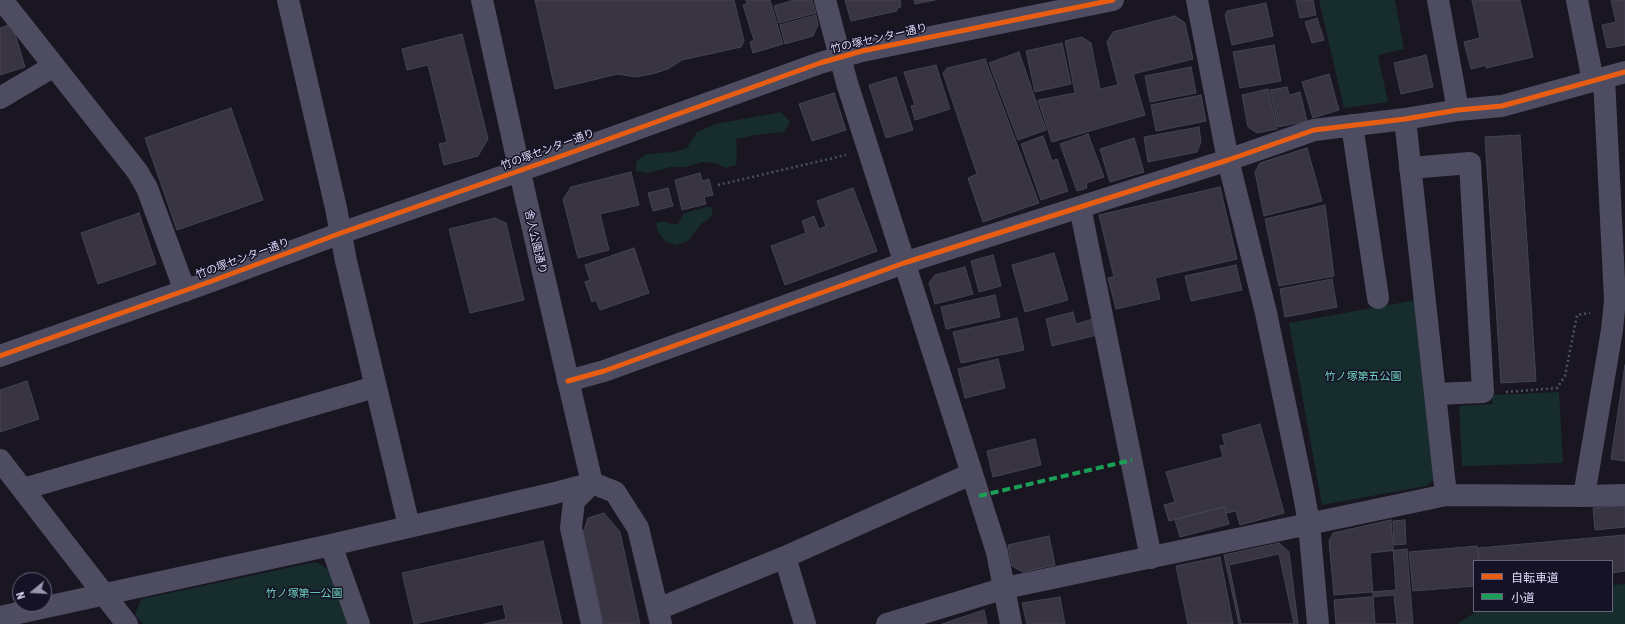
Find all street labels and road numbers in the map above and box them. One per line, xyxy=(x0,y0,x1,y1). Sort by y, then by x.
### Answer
street label: 竹の塚センター通り xyxy=(829,21,929,57)
street label: 竹の塚センター通り xyxy=(499,127,597,173)
street label: 舎人公園通り xyxy=(521,208,549,276)
street label: 竹の塚センター通り xyxy=(194,236,292,282)

